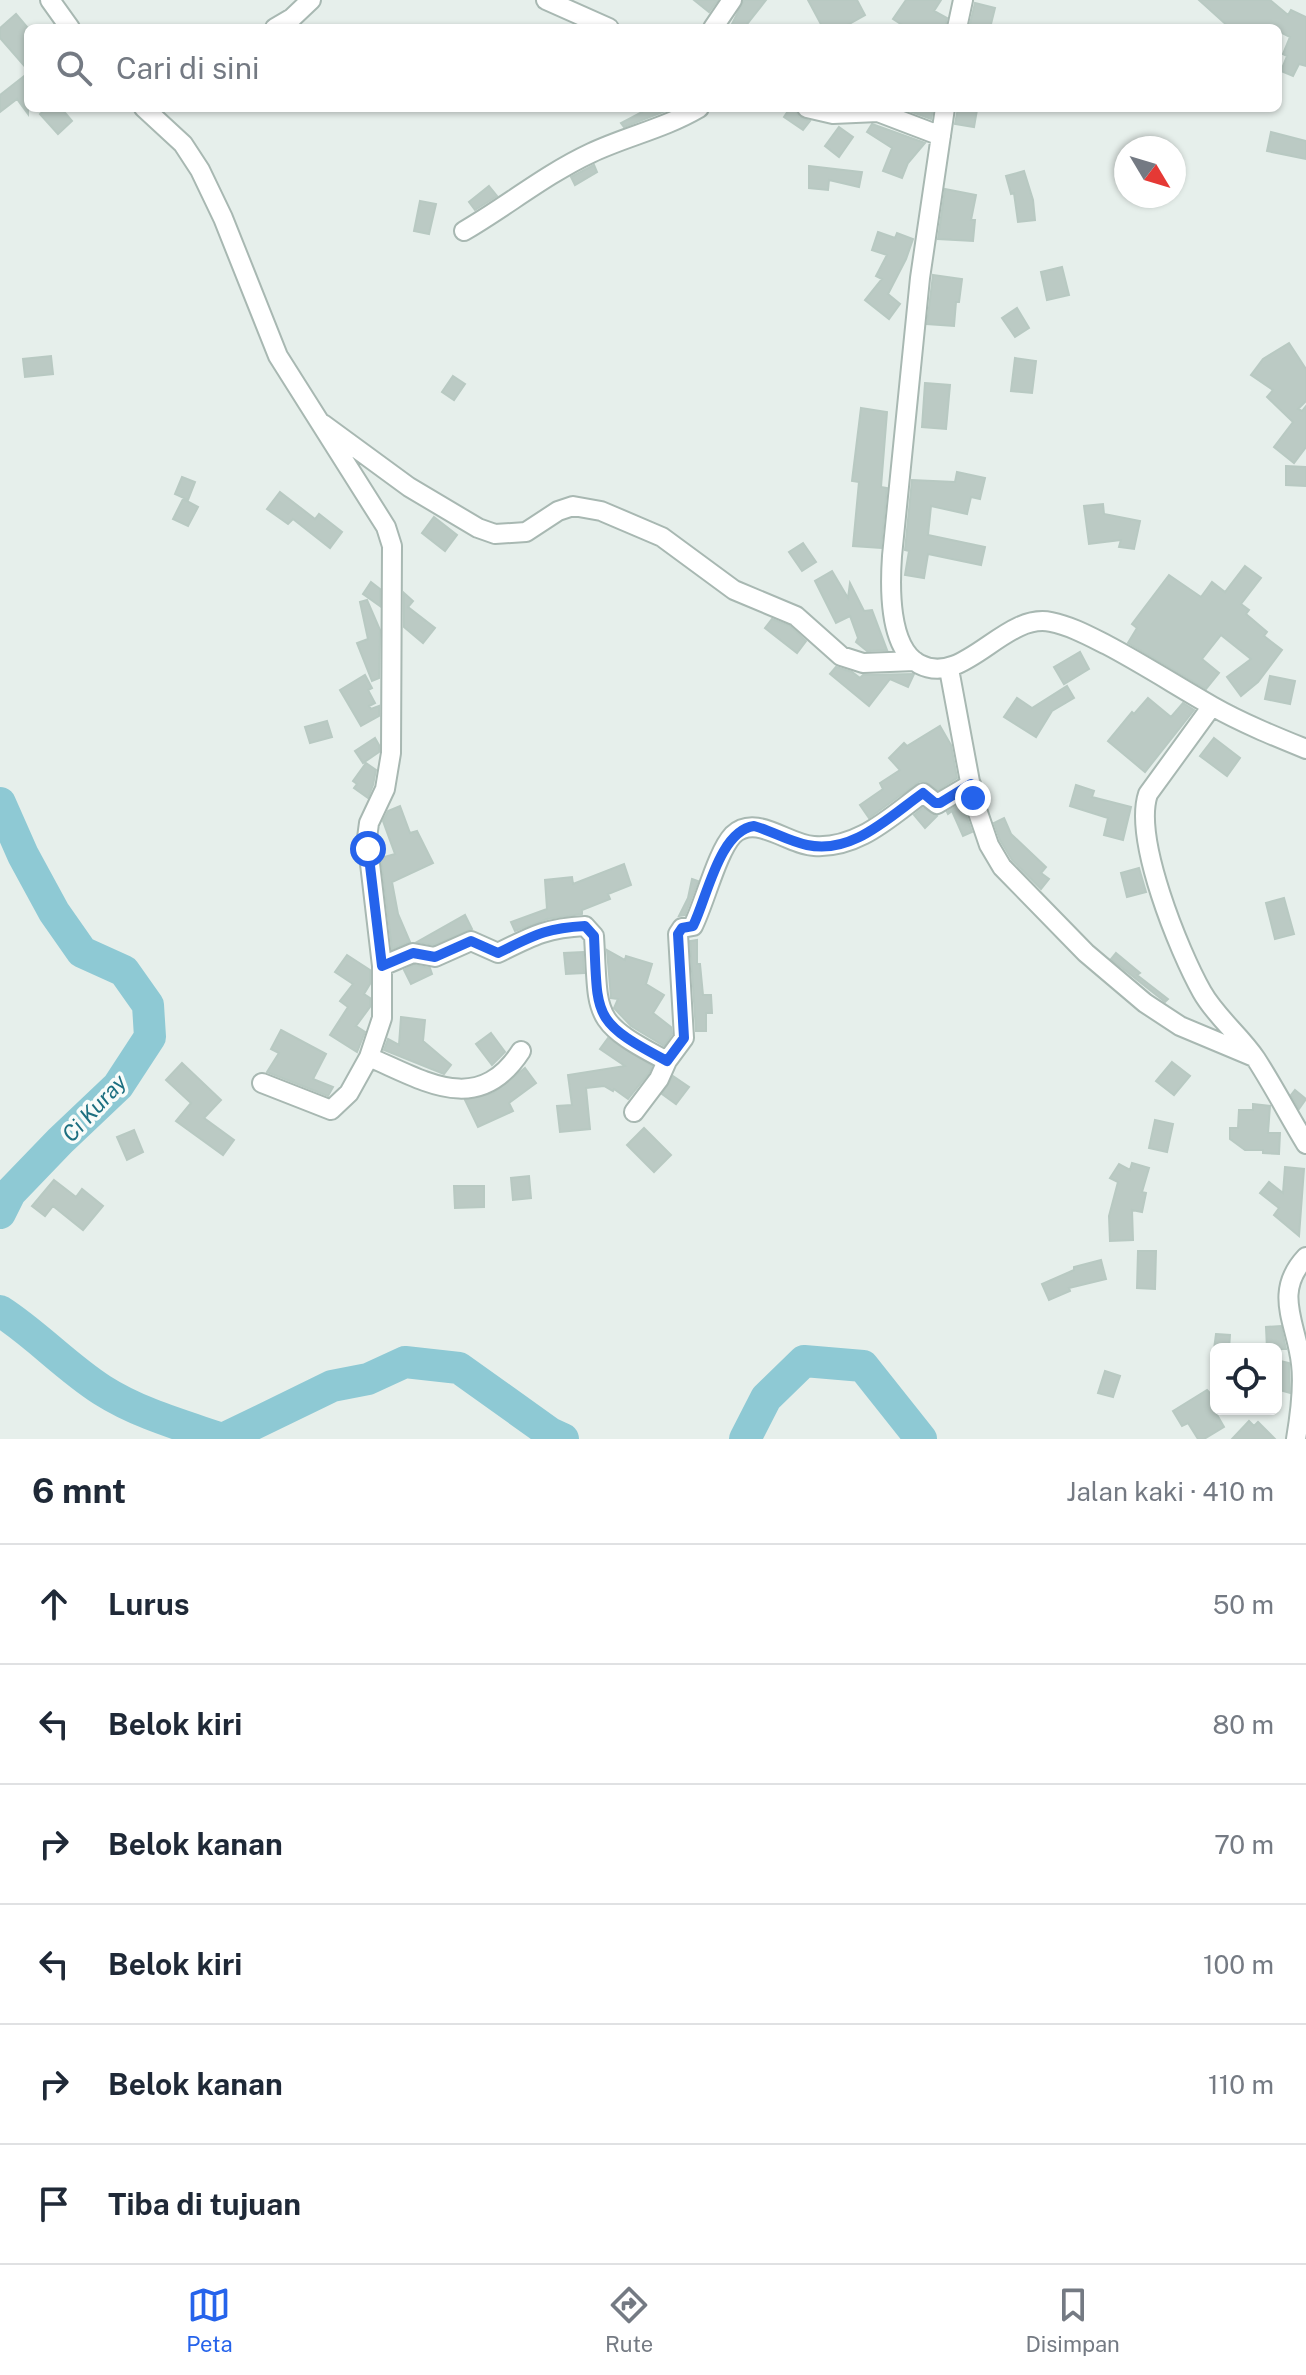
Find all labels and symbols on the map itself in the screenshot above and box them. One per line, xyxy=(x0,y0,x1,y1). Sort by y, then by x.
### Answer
north arrow xyxy=(1114,136,1186,208)
route end xyxy=(955,780,991,816)
route start xyxy=(350,831,386,867)
water label: Ci Kuray xyxy=(56,1069,132,1147)

